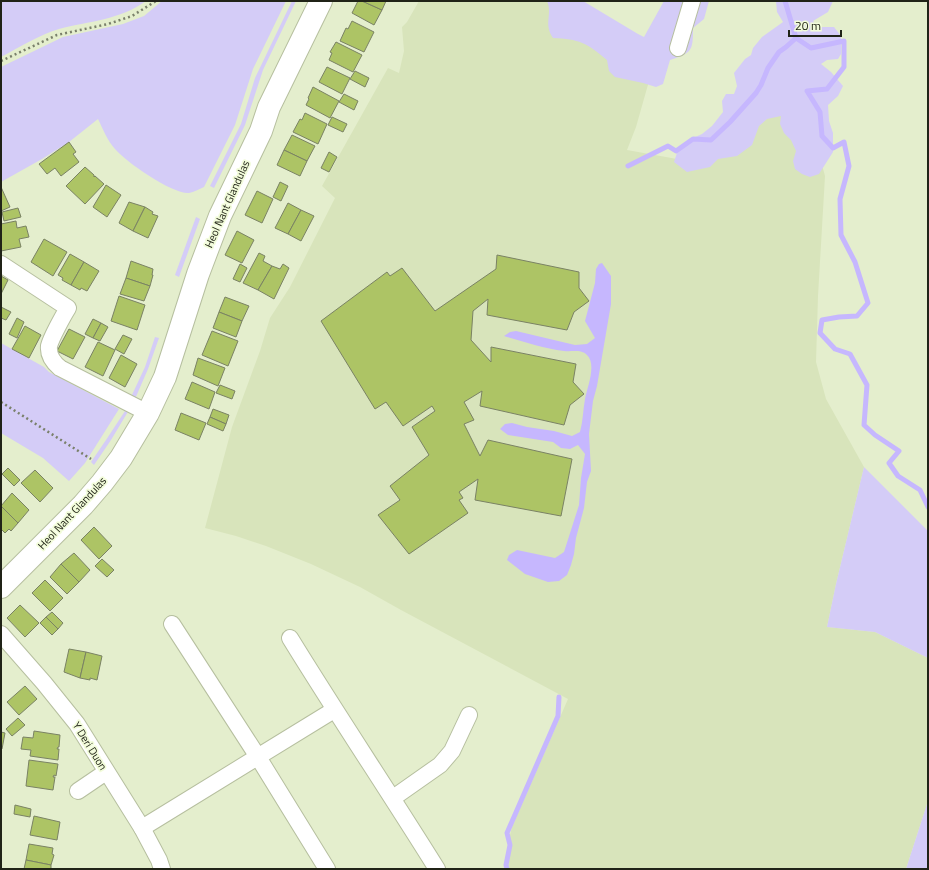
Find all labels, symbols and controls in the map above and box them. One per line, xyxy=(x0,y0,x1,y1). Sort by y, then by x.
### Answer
scale bar xyxy=(789,12,841,38)
text: 20 m xyxy=(795,16,821,35)
street label: Heol Nant Glandulas xyxy=(201,158,253,250)
street label: Heol Nant Glandulas xyxy=(34,473,110,553)
street label: Y Deri Duon xyxy=(69,719,111,773)

